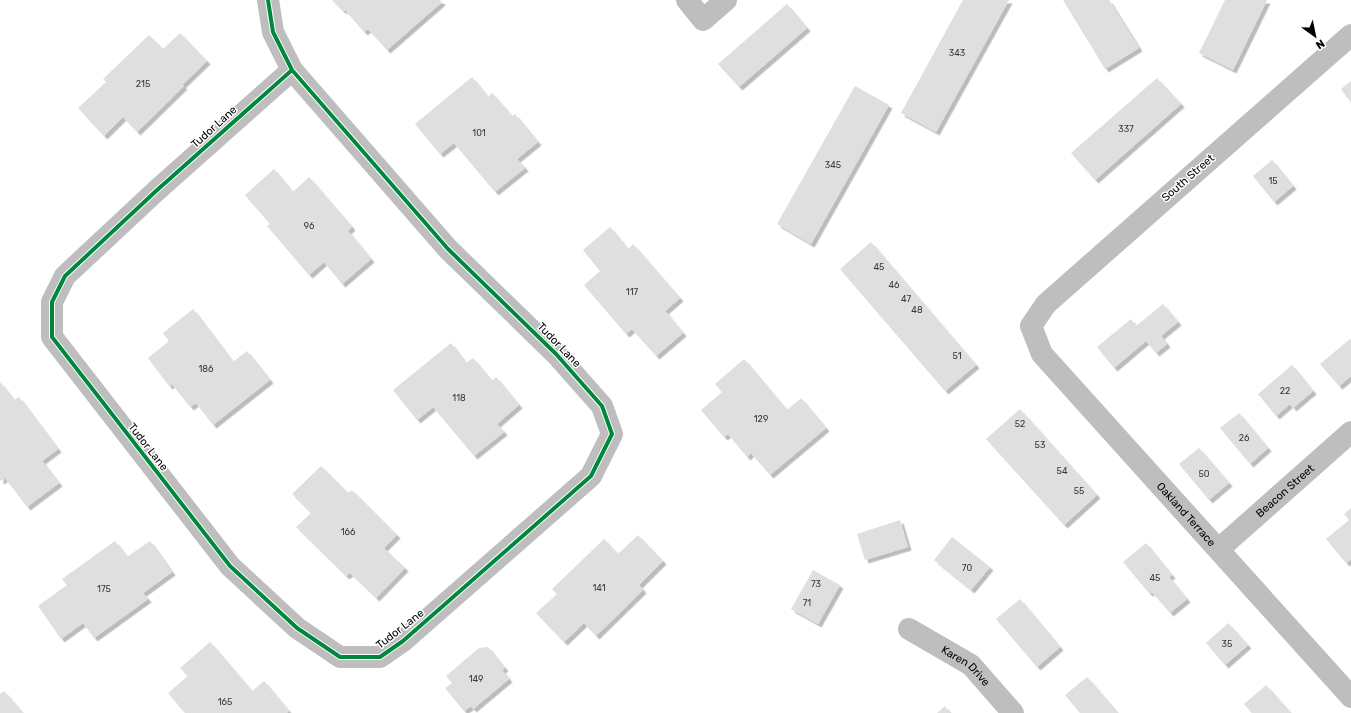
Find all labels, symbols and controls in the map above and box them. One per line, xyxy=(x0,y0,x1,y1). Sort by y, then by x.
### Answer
north arrow xyxy=(1295,16,1335,56)
text: N xyxy=(1313,36,1327,52)
house number: 343 xyxy=(949,48,965,58)
house number: 215 xyxy=(136,79,150,89)
street label: Tudor Lane xyxy=(189,103,239,151)
house number: 337 xyxy=(1118,124,1134,134)
house number: 101 xyxy=(472,128,486,138)
street label: South Street xyxy=(1159,151,1217,204)
house number: 345 xyxy=(825,160,841,170)
house number: 15 xyxy=(1268,176,1278,186)
house number: 96 xyxy=(304,221,315,231)
house number: 45 xyxy=(874,262,884,272)
house number: 46 xyxy=(888,280,900,290)
house number: 117 xyxy=(626,287,639,297)
house number: 47 xyxy=(901,294,911,304)
house number: 48 xyxy=(911,305,923,315)
street label: Tudor Lane xyxy=(535,320,583,370)
house number: 51 xyxy=(952,351,962,361)
house number: 186 xyxy=(198,364,214,374)
house number: 22 xyxy=(1280,386,1290,396)
house number: 118 xyxy=(452,393,466,403)
house number: 129 xyxy=(754,414,768,424)
house number: 52 xyxy=(1015,419,1025,429)
street label: Tudor Lane xyxy=(125,421,171,473)
house number: 26 xyxy=(1239,433,1250,443)
house number: 53 xyxy=(1035,440,1045,450)
street label: Beacon Street xyxy=(1253,461,1317,520)
house number: 54 xyxy=(1057,466,1068,476)
house number: 50 xyxy=(1198,469,1210,479)
street label: Oakland Terrace xyxy=(1154,479,1218,549)
house number: 55 xyxy=(1074,486,1084,496)
house number: 166 xyxy=(341,527,356,537)
house number: 70 xyxy=(962,563,972,573)
house number: 45 xyxy=(1150,573,1160,583)
house number: 73 xyxy=(811,579,821,589)
house number: 141 xyxy=(592,583,606,593)
house number: 175 xyxy=(97,584,111,594)
house number: 71 xyxy=(803,598,811,608)
street label: Tudor Lane xyxy=(374,606,426,652)
house number: 35 xyxy=(1222,639,1232,649)
street label: Karen Drive xyxy=(939,643,993,689)
house number: 149 xyxy=(469,674,483,684)
house number: 165 xyxy=(218,697,232,707)

